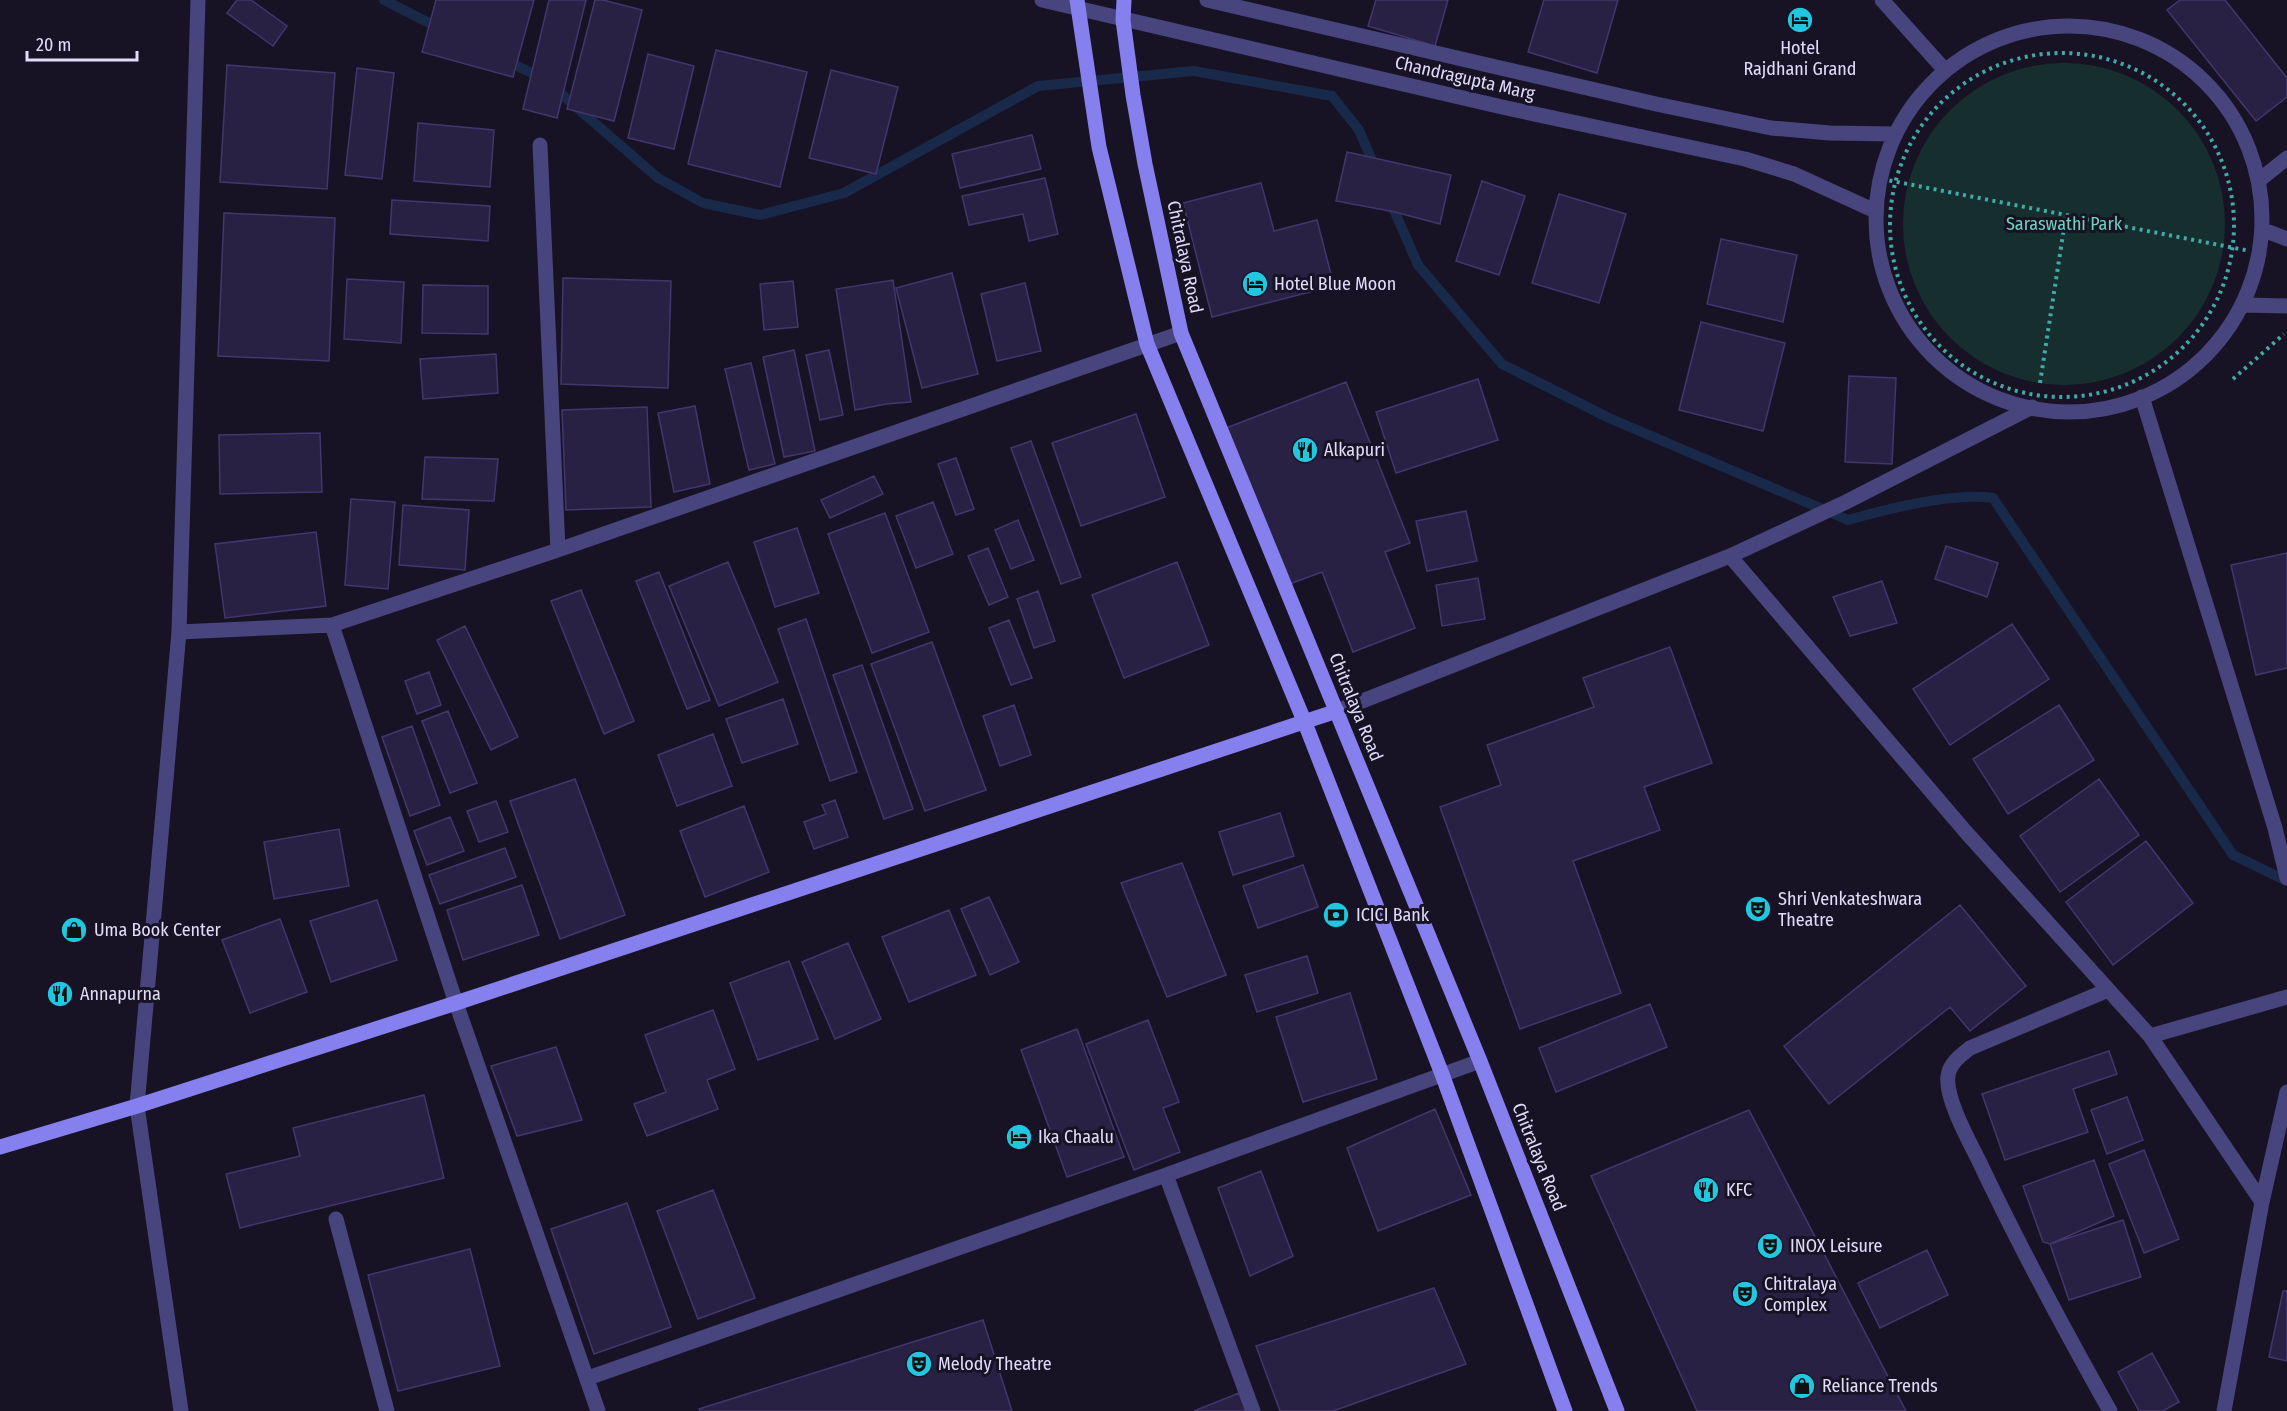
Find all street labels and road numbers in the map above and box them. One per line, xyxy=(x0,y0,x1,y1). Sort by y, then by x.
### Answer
street label: Chandragupta Marg xyxy=(1393,51,1538,105)
street label: Chitralaya Road xyxy=(1162,199,1208,315)
street label: Chitralaya Road xyxy=(1324,650,1388,764)
street label: Chitralaya Road xyxy=(1507,1100,1571,1214)

